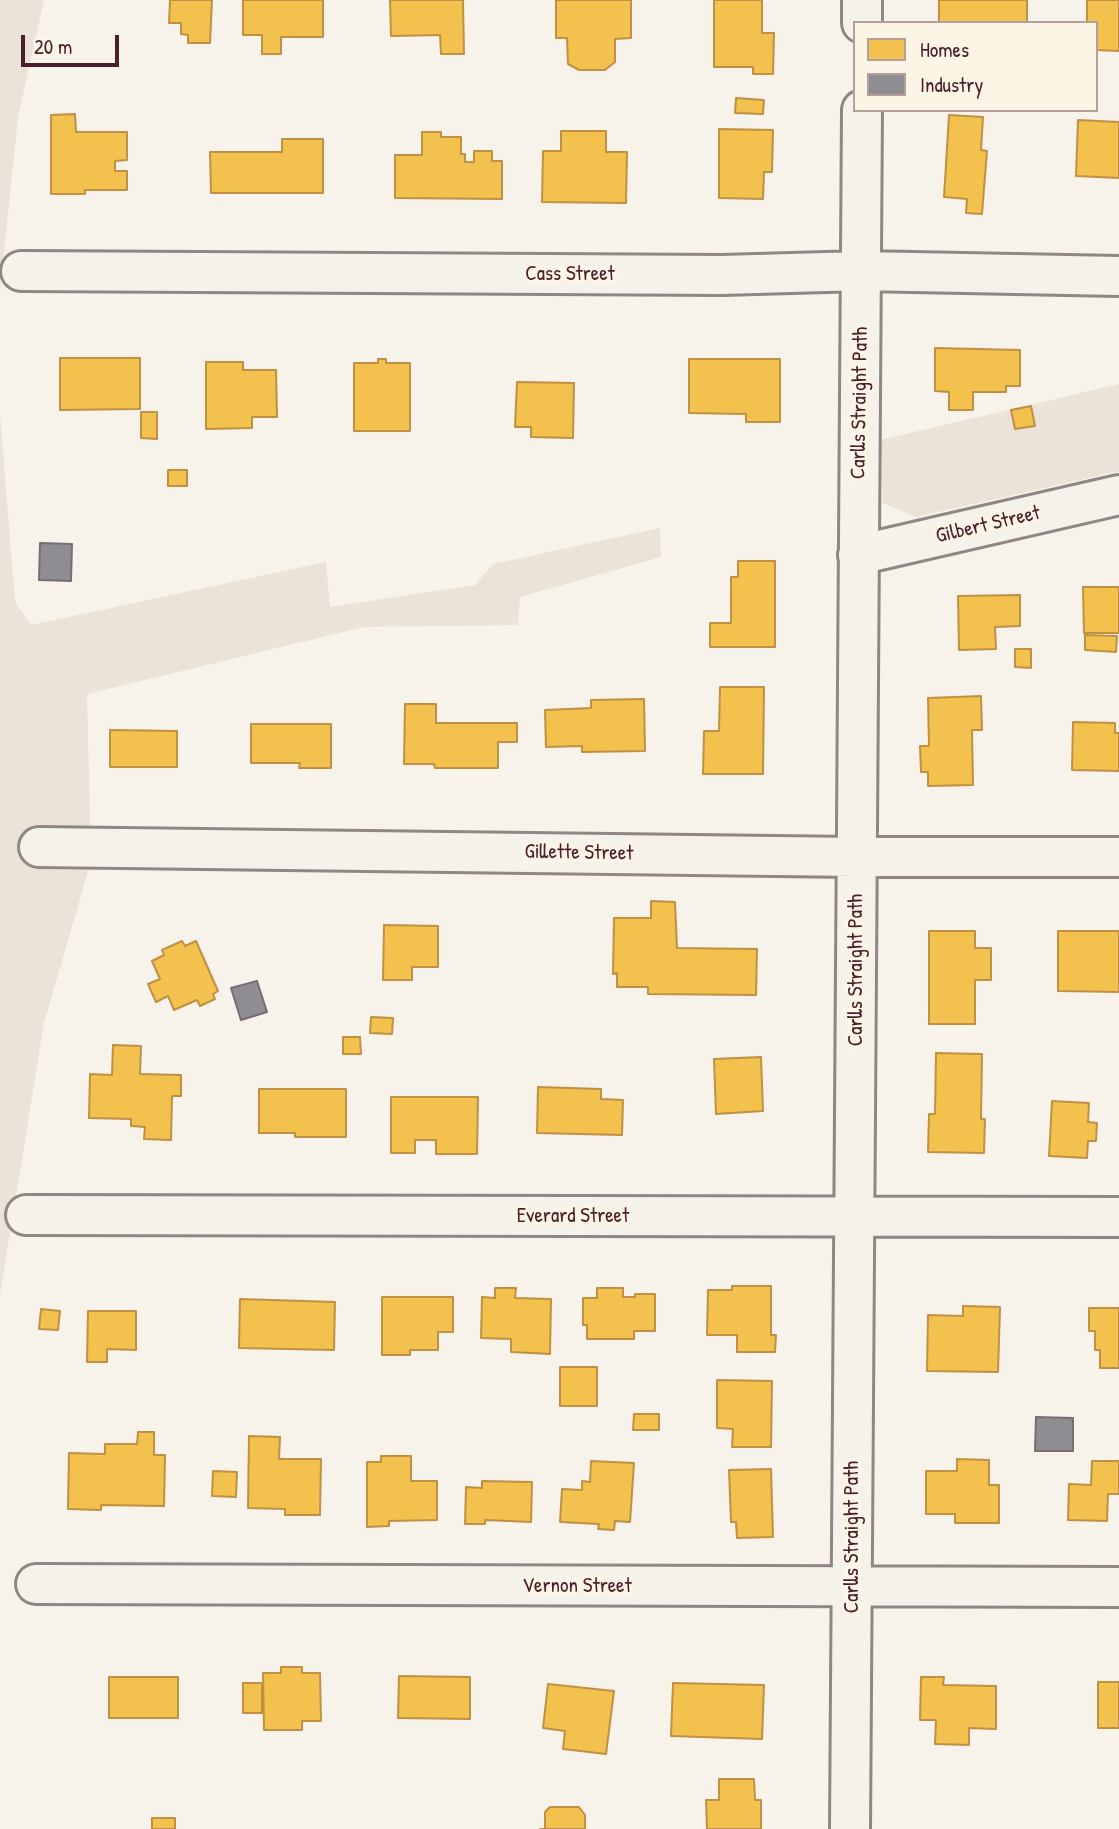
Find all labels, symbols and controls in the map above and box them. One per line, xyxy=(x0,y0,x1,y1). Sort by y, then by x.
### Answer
scale bar xyxy=(24,21,122,65)
legend xyxy=(853,21,1098,112)
text: 20 m xyxy=(34,32,72,61)
text: Homes xyxy=(920,35,969,64)
text: Industry xyxy=(920,70,983,99)
street label: Cass Street xyxy=(525,261,615,287)
street label: Carlls Straight Path xyxy=(846,327,874,479)
street label: Gilbert Street xyxy=(933,501,1043,549)
street label: Gillette Street xyxy=(524,839,634,867)
street label: Carlls Straight Path xyxy=(843,894,869,1046)
street label: Everard Street xyxy=(517,1203,629,1229)
street label: Carlls Straight Path xyxy=(839,1461,865,1613)
street label: Vernon Street xyxy=(522,1573,632,1599)

